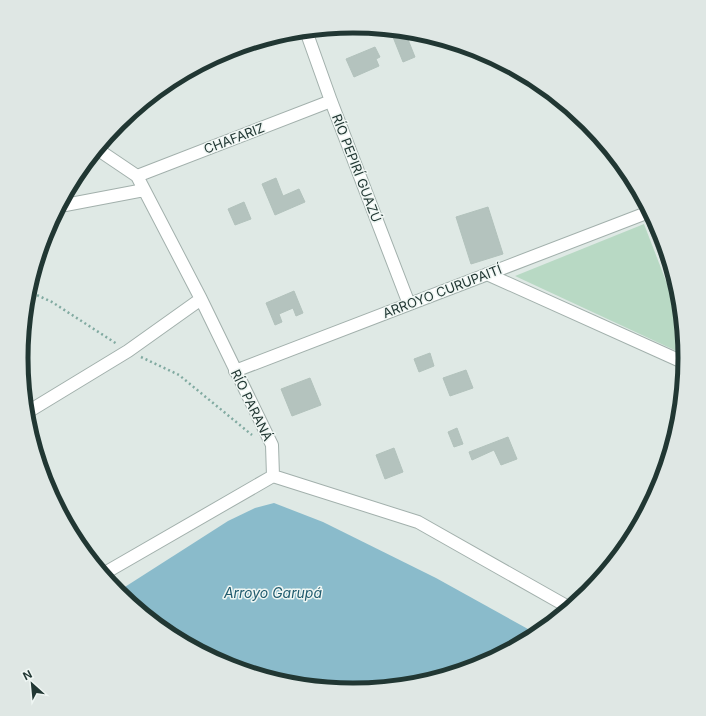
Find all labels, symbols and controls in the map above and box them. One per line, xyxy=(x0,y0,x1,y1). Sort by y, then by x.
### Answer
street label: RÍO PEPIRÍ GUAZÚ xyxy=(329,112,385,224)
street label: CHAFARIZ xyxy=(201,119,267,157)
street label: ARROYO CURUPAITÍ xyxy=(380,261,504,321)
street label: RÍO PARANÁ xyxy=(228,366,276,444)
water label: Arroyo Garupá xyxy=(223,584,322,601)
north arrow xyxy=(12,664,52,704)
text: N xyxy=(21,667,34,683)

